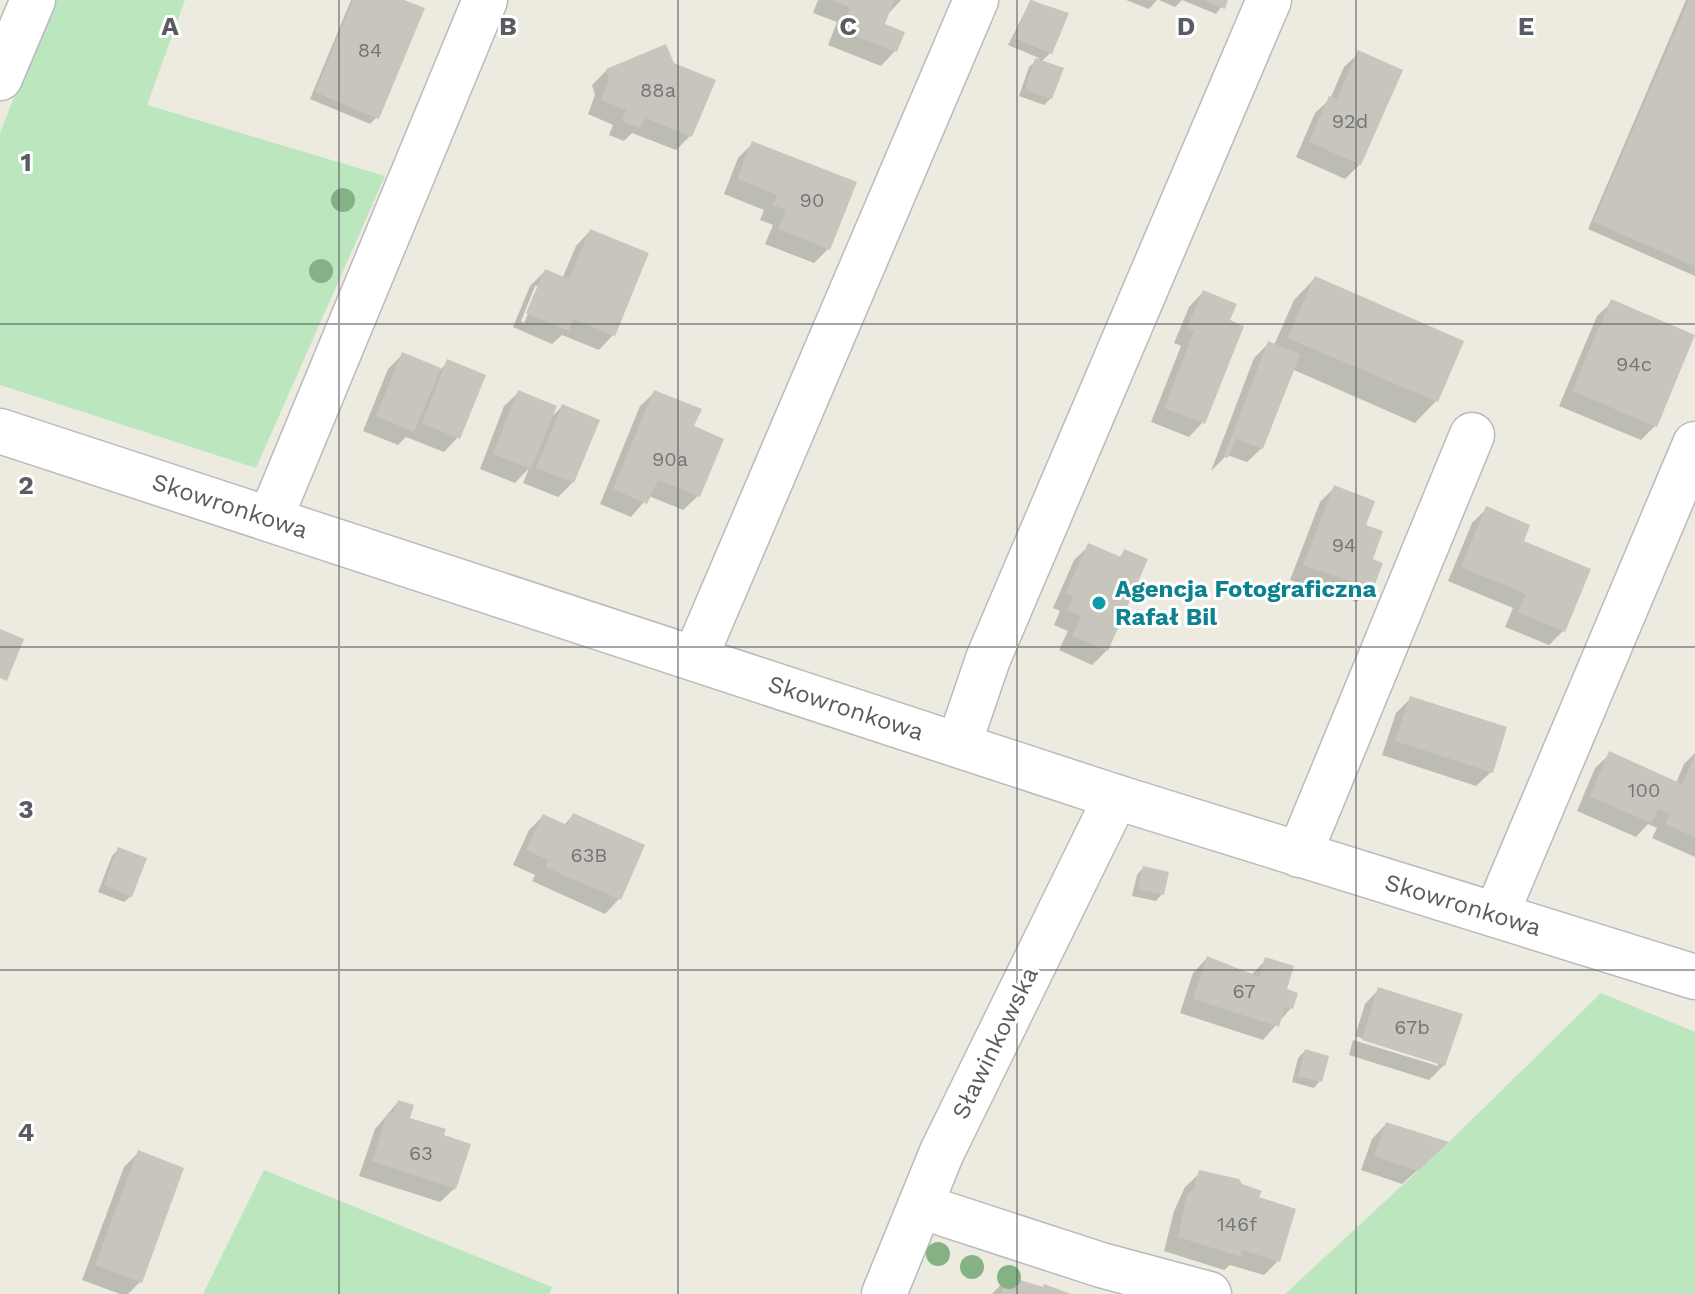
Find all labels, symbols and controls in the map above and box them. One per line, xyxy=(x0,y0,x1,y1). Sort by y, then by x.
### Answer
text: A xyxy=(161,11,179,41)
text: B xyxy=(499,11,517,41)
text: C xyxy=(839,11,857,41)
text: D xyxy=(1177,11,1195,41)
text: E xyxy=(1518,11,1534,41)
house number: 84 xyxy=(358,38,382,62)
house number: 88a xyxy=(640,78,676,102)
house number: 92d xyxy=(1332,109,1368,133)
text: 1 xyxy=(20,147,32,177)
house number: 90 xyxy=(800,188,824,212)
house number: 94c xyxy=(1616,352,1652,376)
house number: 90a xyxy=(652,447,688,471)
street label: Skowronkowa xyxy=(149,468,311,544)
text: 2 xyxy=(18,470,34,500)
house number: 94 xyxy=(1332,533,1356,557)
place label: Agencja Fotograficzna Rafał Bil xyxy=(1115,575,1376,631)
marker: Agencja Fotograficzna Rafał Bil xyxy=(1090,594,1108,612)
street label: Skowronkowa xyxy=(765,670,927,746)
house number: 100 xyxy=(1628,778,1660,802)
text: 3 xyxy=(18,794,34,824)
house number: 63B xyxy=(571,843,607,867)
street label: Skowronkowa xyxy=(1381,868,1545,942)
street label: Sławinkowska xyxy=(946,962,1044,1124)
house number: 67 xyxy=(1232,979,1256,1003)
house number: 67b xyxy=(1394,1015,1430,1039)
text: 4 xyxy=(18,1117,35,1147)
house number: 63 xyxy=(409,1141,433,1165)
house number: 146f xyxy=(1217,1212,1257,1236)

